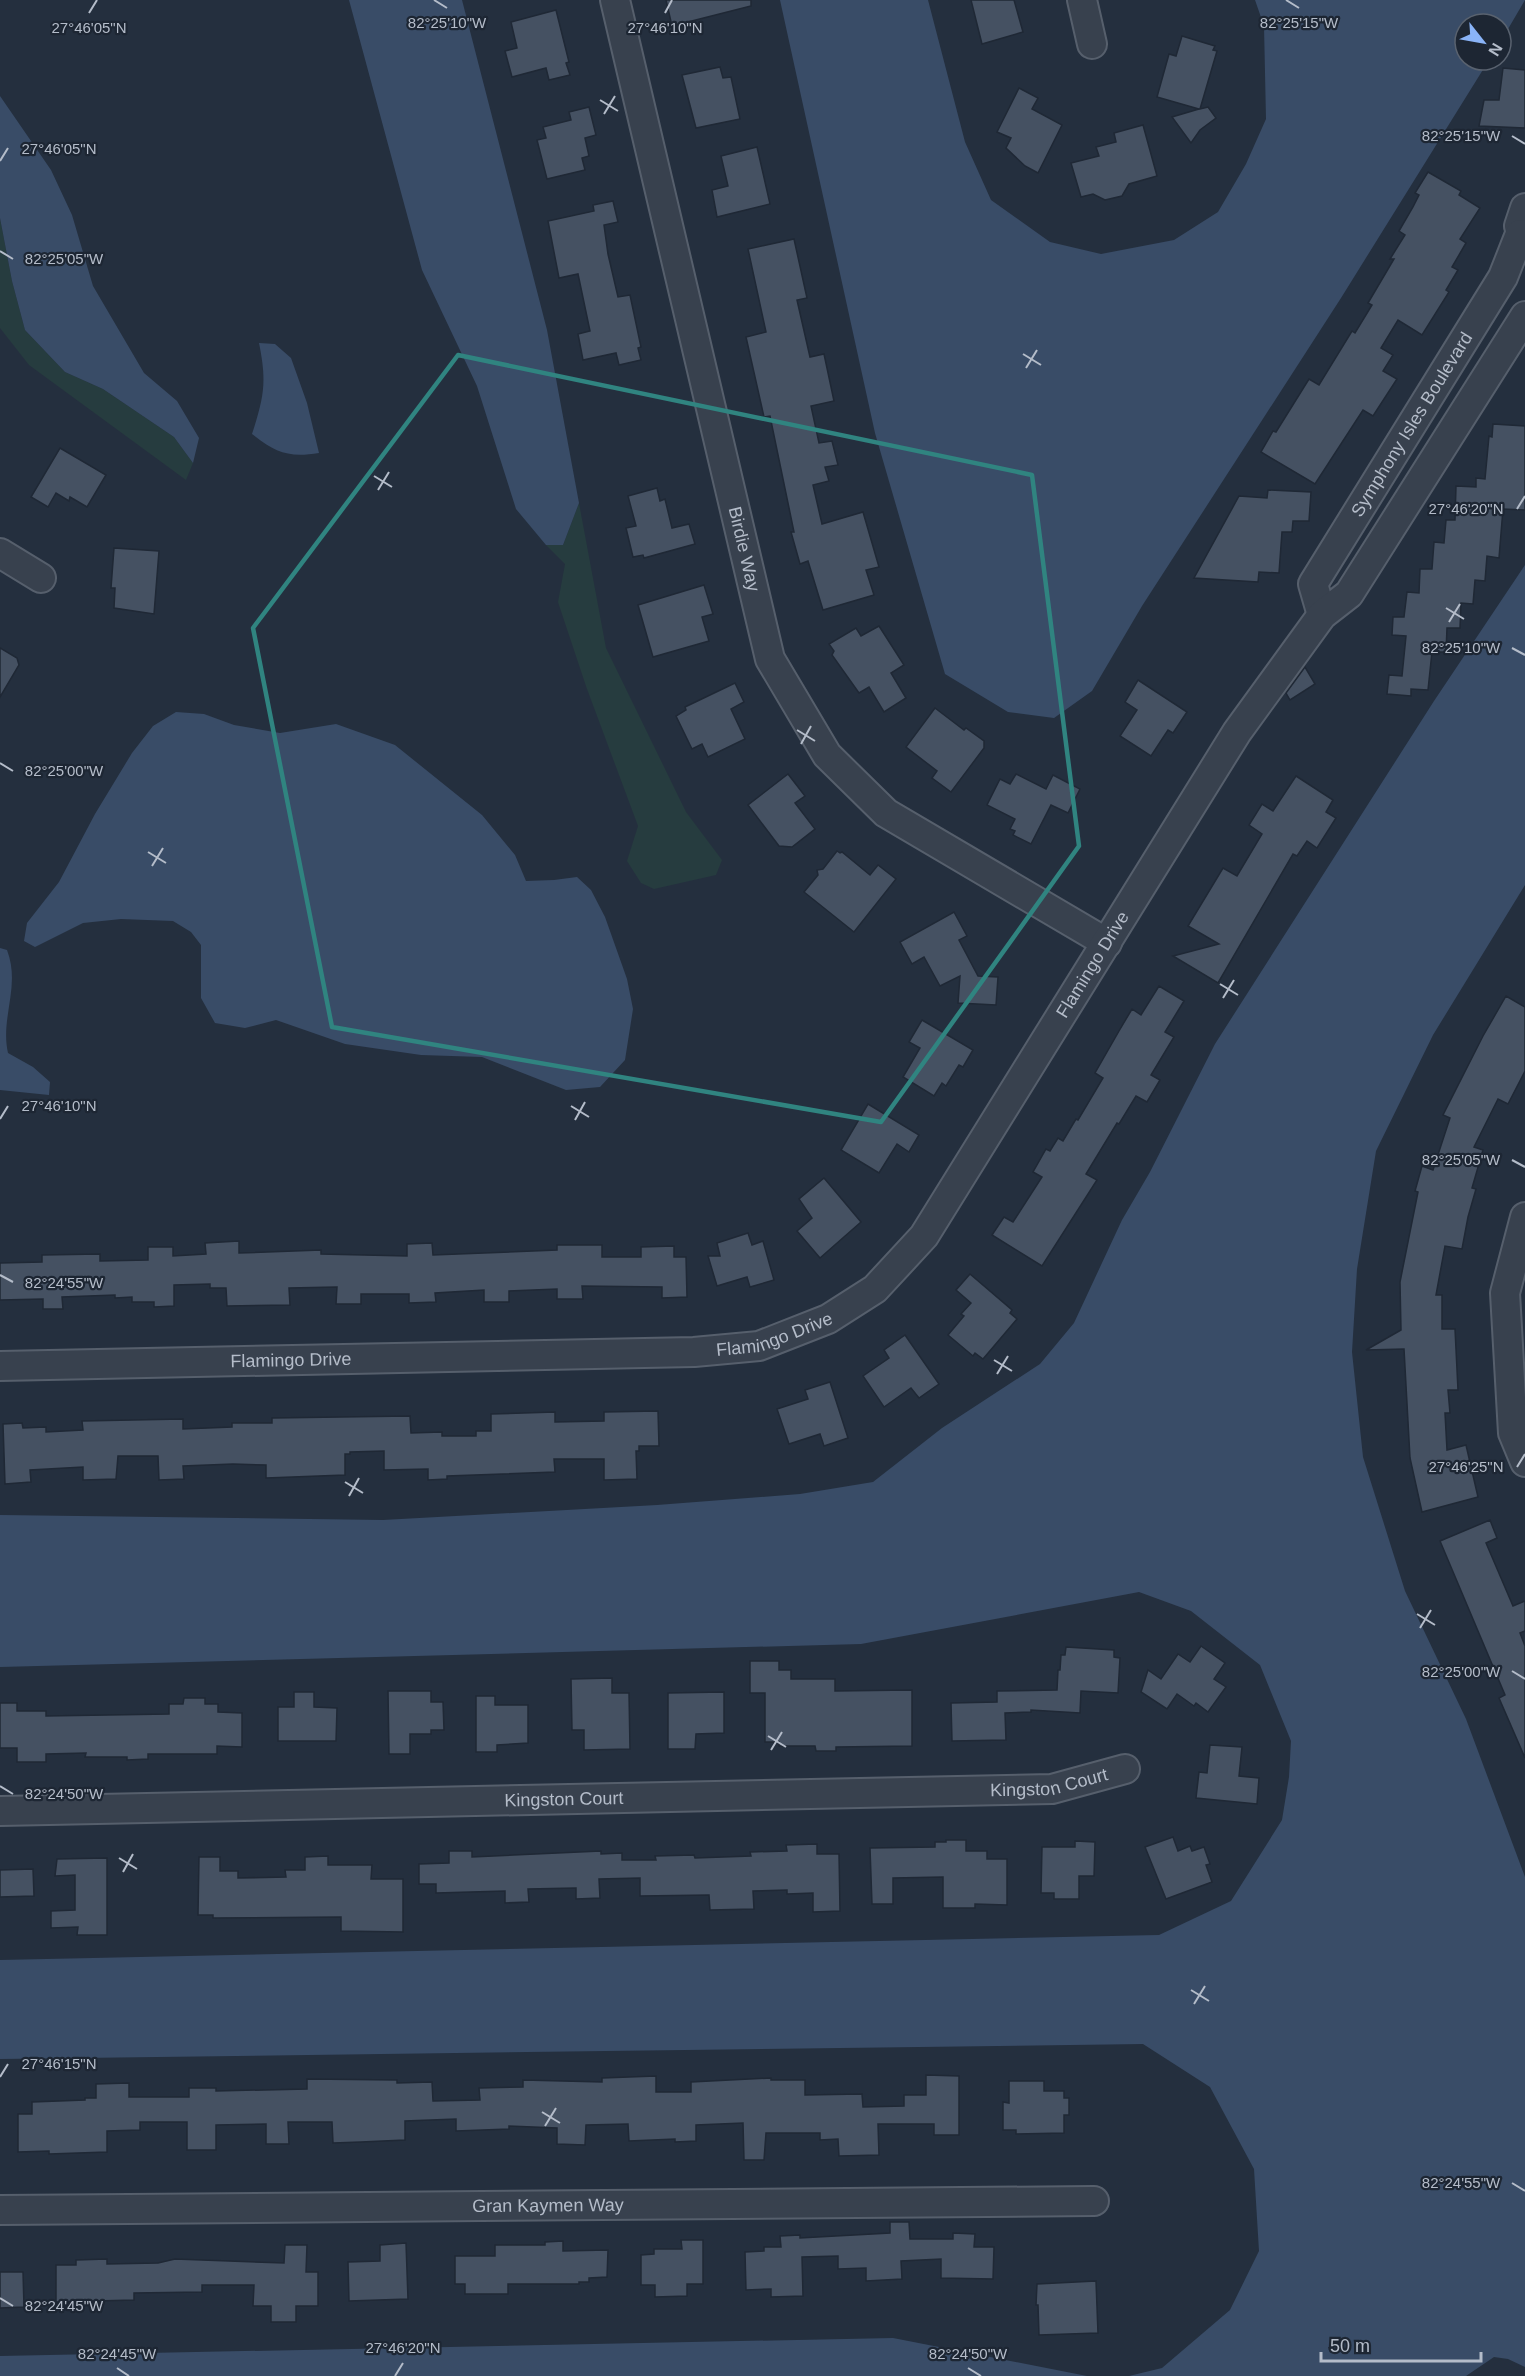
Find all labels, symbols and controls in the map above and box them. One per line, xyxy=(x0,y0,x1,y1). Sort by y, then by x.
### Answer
north arrow xyxy=(1453,12,1513,72)
text: 82°25'10"W xyxy=(408,14,487,31)
text: 82°25'15"W xyxy=(1260,14,1339,31)
text: 27°46'05"N xyxy=(51,19,127,36)
text: 27°46'10"N xyxy=(627,19,703,36)
text: N xyxy=(1485,40,1506,59)
text: 82°25'15"W xyxy=(1422,127,1501,144)
text: 27°46'05"N xyxy=(21,140,97,157)
text: 82°25'05"W xyxy=(25,250,104,267)
street label: Symphony Isles Boulevard xyxy=(1347,328,1476,520)
text: 27°46'20"N xyxy=(1428,500,1504,517)
street label: Birdie Way xyxy=(725,505,764,593)
text: 82°25'10"W xyxy=(1422,639,1501,656)
text: 82°25'00"W xyxy=(25,762,104,779)
street label: Flamingo Drive xyxy=(1052,908,1133,1021)
text: 27°46'10"N xyxy=(21,1097,97,1114)
text: 82°25'05"W xyxy=(1422,1151,1501,1168)
text: 82°24'55"W xyxy=(25,1274,104,1291)
street label: Flamingo Drive xyxy=(715,1308,835,1360)
street label: Flamingo Drive xyxy=(230,1349,352,1371)
text: 27°46'25"N xyxy=(1428,1458,1504,1475)
text: 82°25'00"W xyxy=(1422,1663,1501,1680)
street label: Kingston Court xyxy=(990,1764,1110,1800)
text: 82°24'50"W xyxy=(25,1785,104,1802)
street label: Kingston Court xyxy=(504,1788,624,1810)
text: 27°46'15"N xyxy=(21,2055,97,2072)
text: 82°24'55"W xyxy=(1422,2174,1501,2191)
street label: Gran Kaymen Way xyxy=(472,2195,624,2216)
text: 82°24'45"W xyxy=(25,2297,104,2314)
scale bar xyxy=(1321,2325,1482,2363)
text: 50 m xyxy=(1330,2336,1370,2356)
text: 27°46'20"N xyxy=(365,2339,441,2356)
text: 82°24'45"W xyxy=(78,2345,157,2362)
text: 82°24'50"W xyxy=(929,2345,1008,2362)

